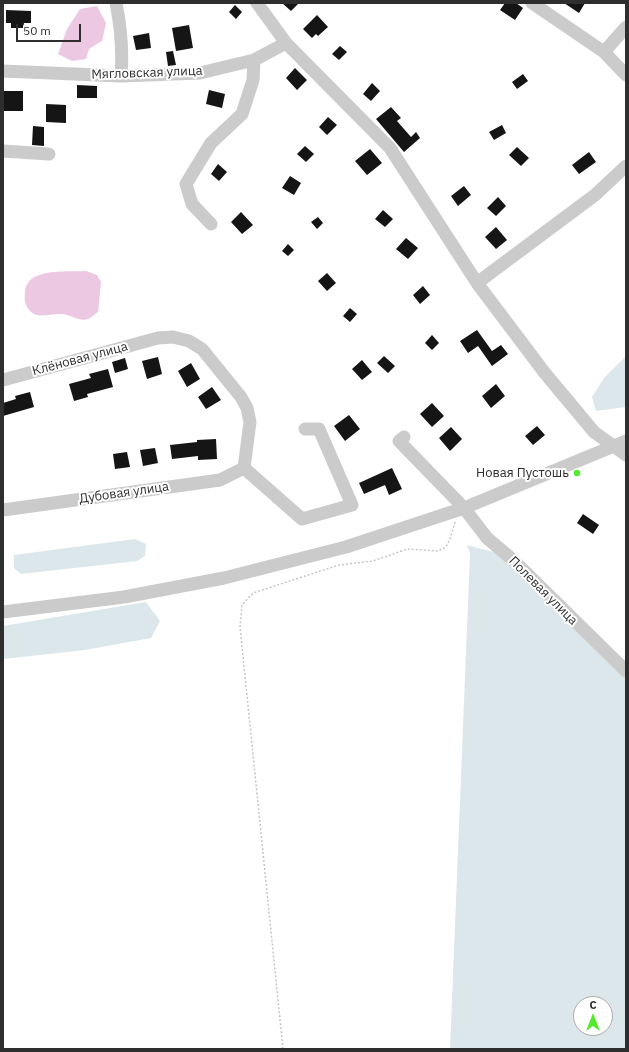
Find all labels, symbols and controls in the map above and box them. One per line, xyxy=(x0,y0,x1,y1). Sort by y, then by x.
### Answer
scale bar xyxy=(18,16,83,42)
text: 50 m xyxy=(23,23,51,38)
street label: Мягловская улица xyxy=(91,63,203,83)
street label: Клёновая улица xyxy=(31,339,129,379)
place label: Новая Пустошь xyxy=(476,465,569,481)
marker: Новая Пустошь xyxy=(572,468,582,478)
street label: Дубовая улица xyxy=(78,479,170,507)
street label: Полевая улица xyxy=(505,553,581,629)
north arrow xyxy=(573,996,613,1036)
text: С xyxy=(589,998,597,1012)

